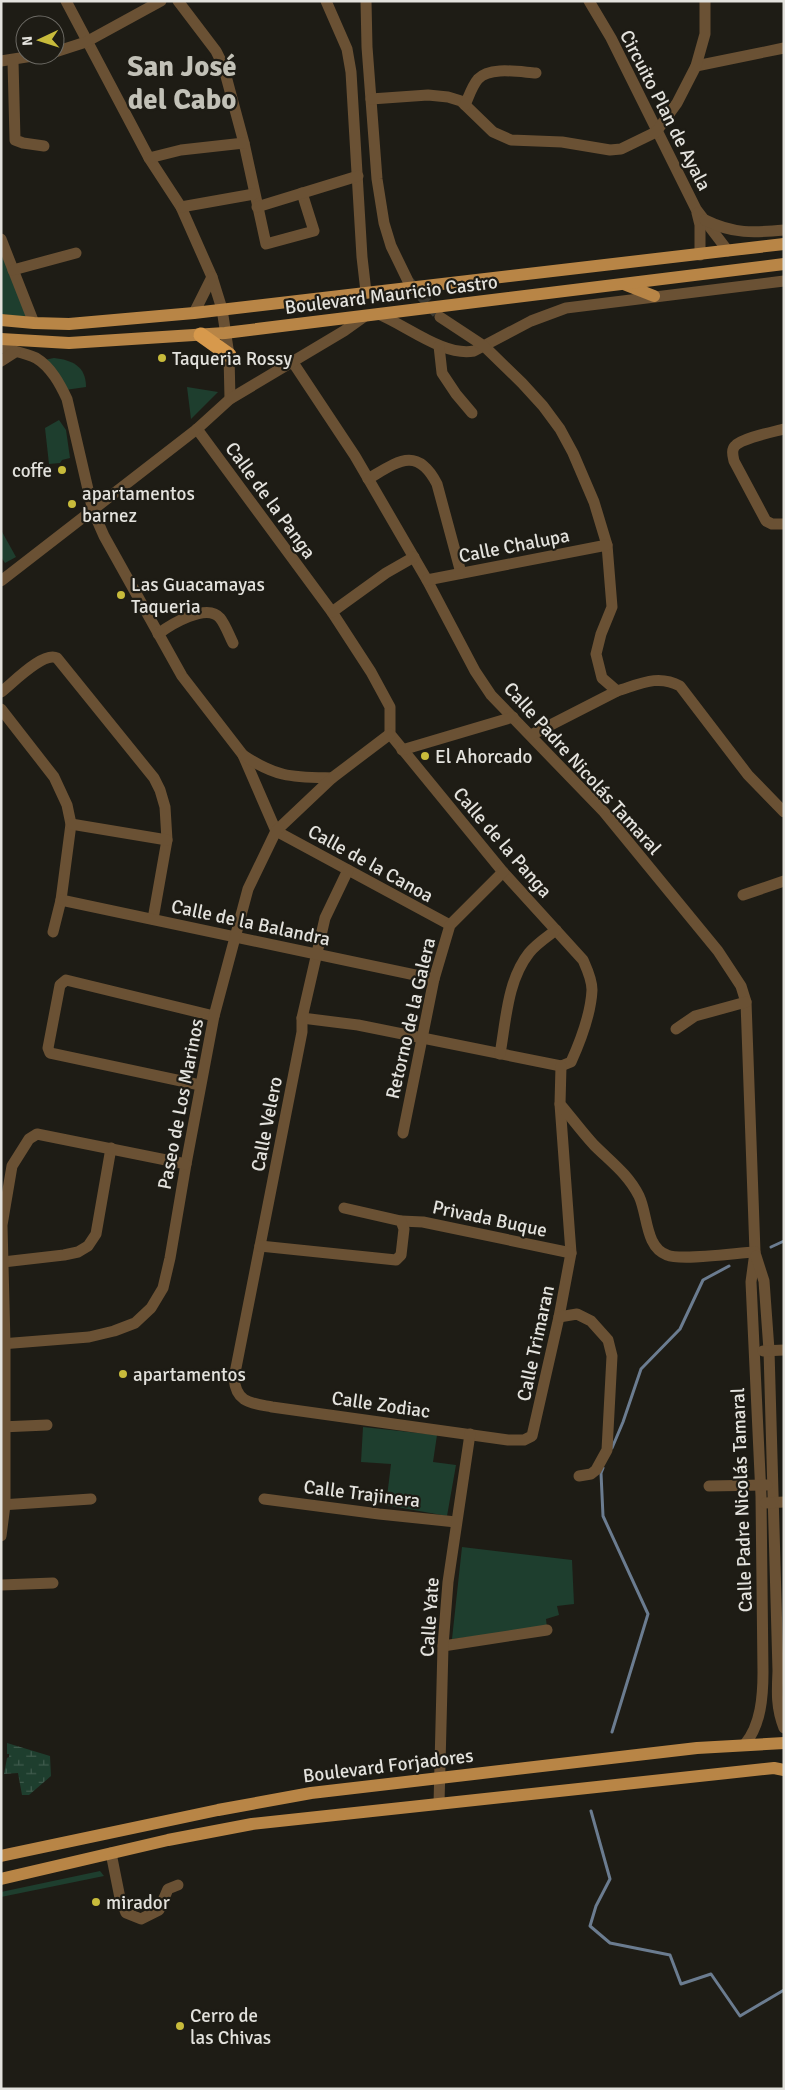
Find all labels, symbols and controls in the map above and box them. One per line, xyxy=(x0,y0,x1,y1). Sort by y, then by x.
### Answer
north arrow xyxy=(15,15,65,65)
street label: Circuito Plan de Ayala xyxy=(614,26,716,195)
text: N xyxy=(19,35,36,46)
district label: San José del Cabo xyxy=(127,49,237,117)
street label: Boulevard Mauricio Castro xyxy=(283,270,499,320)
place label: Taqueria Rossy xyxy=(172,347,292,371)
marker: Taqueria Rossy xyxy=(156,352,168,364)
street label: Calle de la Panga xyxy=(220,437,321,564)
place label: coffe xyxy=(12,459,52,483)
marker: coffe xyxy=(56,464,68,476)
place label: apartamentos barnez xyxy=(82,482,195,528)
marker: apartamentos barnez xyxy=(66,498,78,510)
street label: Calle Chalupa xyxy=(457,523,572,568)
place label: Las Guacamayas Taqueria xyxy=(131,573,265,619)
marker: Las Guacamayas Taqueria xyxy=(115,589,127,601)
street label: Calle Padre Nicolás Tamaral xyxy=(498,677,666,860)
place label: El Ahorcado xyxy=(435,745,533,769)
marker: El Ahorcado xyxy=(419,750,431,762)
street label: Calle de la Panga xyxy=(448,782,557,903)
street label: Calle de la Canoa xyxy=(304,820,437,908)
street label: Calle de la Balandra xyxy=(169,894,332,952)
street label: Retorno de la Galera xyxy=(381,935,441,1101)
street label: Paseo de Los Marinos xyxy=(153,1017,209,1192)
street label: Calle Velero xyxy=(246,1075,288,1174)
street label: Privada Buque xyxy=(430,1195,549,1243)
street label: Calle Trimaran xyxy=(512,1283,560,1403)
place label: apartamentos xyxy=(133,1363,246,1387)
marker: apartamentos xyxy=(117,1368,129,1380)
street label: Calle Zodiac xyxy=(330,1386,432,1424)
street label: Calle Padre Nicolás Tamaral xyxy=(726,1387,758,1613)
street label: Calle Trajinera xyxy=(302,1475,421,1513)
street label: Calle Yate xyxy=(415,1577,445,1658)
street label: Boulevard Forjadores xyxy=(302,1744,475,1788)
place label: mirador xyxy=(106,1891,170,1915)
marker: mirador xyxy=(90,1896,102,1908)
place label: Cerro de las Chivas xyxy=(190,2004,271,2050)
marker: Cerro de las Chivas xyxy=(174,2020,186,2032)

